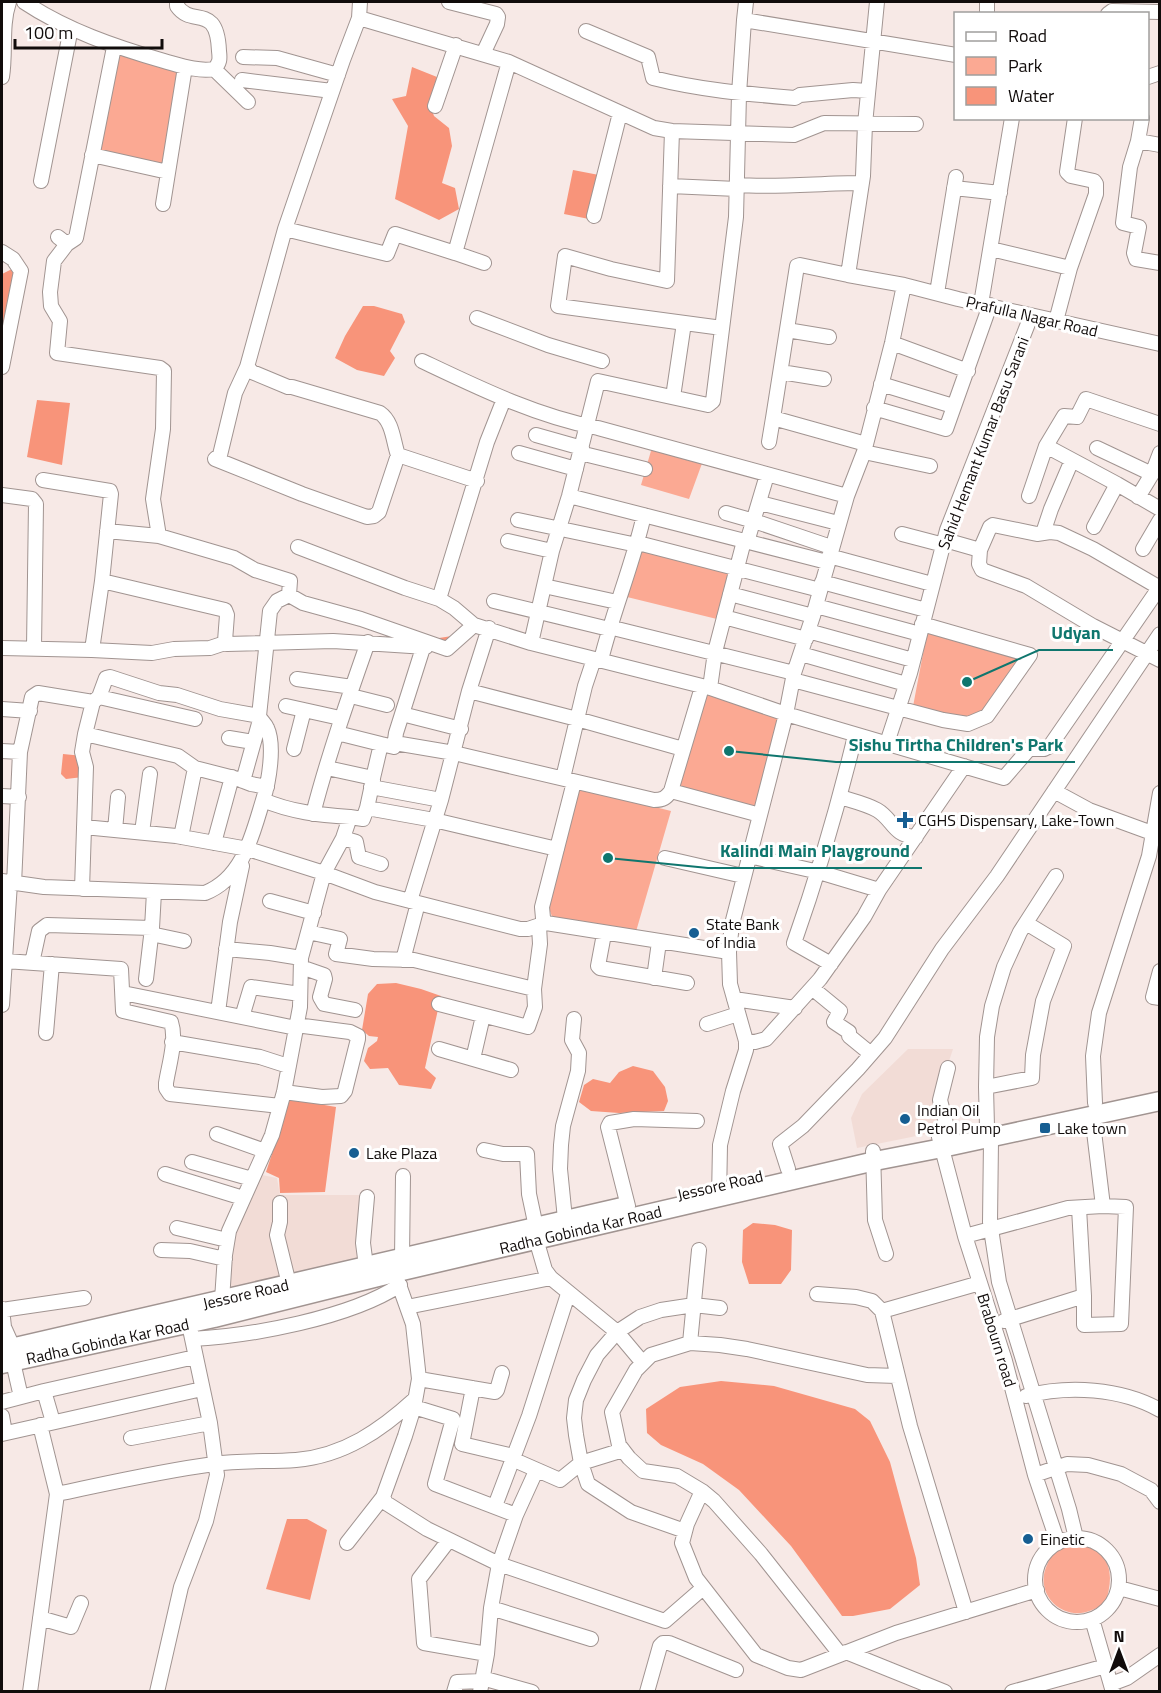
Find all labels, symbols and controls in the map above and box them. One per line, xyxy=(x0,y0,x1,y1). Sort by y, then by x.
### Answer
scale bar xyxy=(15,12,162,50)
legend xyxy=(954,12,1149,120)
text: 100 m xyxy=(24,19,73,46)
text: Road xyxy=(1008,22,1047,49)
text: Park xyxy=(1008,52,1043,79)
text: Water xyxy=(1008,82,1054,109)
street label: Prafulla Nagar Road xyxy=(964,289,1100,343)
street label: Sahid Hemant Kumar Basu Sarani xyxy=(931,333,1035,553)
callout: Udyan xyxy=(1039,614,1113,650)
text: Udyan xyxy=(1051,619,1101,646)
callout: Sishu Tirtha Children's Park xyxy=(836,726,1075,762)
text: Sishu Tirtha Children's Park xyxy=(849,731,1064,758)
place label: CGHS Dispensary, Lake-Town xyxy=(918,808,1114,832)
marker: CGHS Dispensary, Lake-Town xyxy=(896,811,914,829)
callout: Kalindi Main Playground xyxy=(708,832,922,868)
text: Kalindi Main Playground xyxy=(720,837,910,864)
place label: State Bank of India xyxy=(706,912,780,954)
marker: State Bank of India xyxy=(687,926,701,940)
place label: Indian Oil Petrol Pump xyxy=(917,1098,1001,1140)
marker: Indian Oil Petrol Pump xyxy=(898,1112,912,1126)
place label: Lake town xyxy=(1057,1116,1127,1140)
marker: Lake town xyxy=(1038,1121,1052,1135)
place label: Lake Plaza xyxy=(366,1141,437,1165)
marker: Lake Plaza xyxy=(347,1146,361,1160)
street label: Jessore Road xyxy=(675,1163,765,1207)
street label: Radha Gobinda Kar Road xyxy=(497,1199,664,1260)
street label: Jessore Road xyxy=(200,1272,291,1315)
street label: Brabourn road xyxy=(971,1290,1023,1390)
street label: Radha Gobinda Kar Road xyxy=(24,1312,191,1370)
place label: Einetic xyxy=(1040,1527,1085,1551)
marker: Einetic xyxy=(1021,1532,1035,1546)
north arrow xyxy=(1089,1621,1149,1681)
text: N xyxy=(1113,1624,1125,1648)

